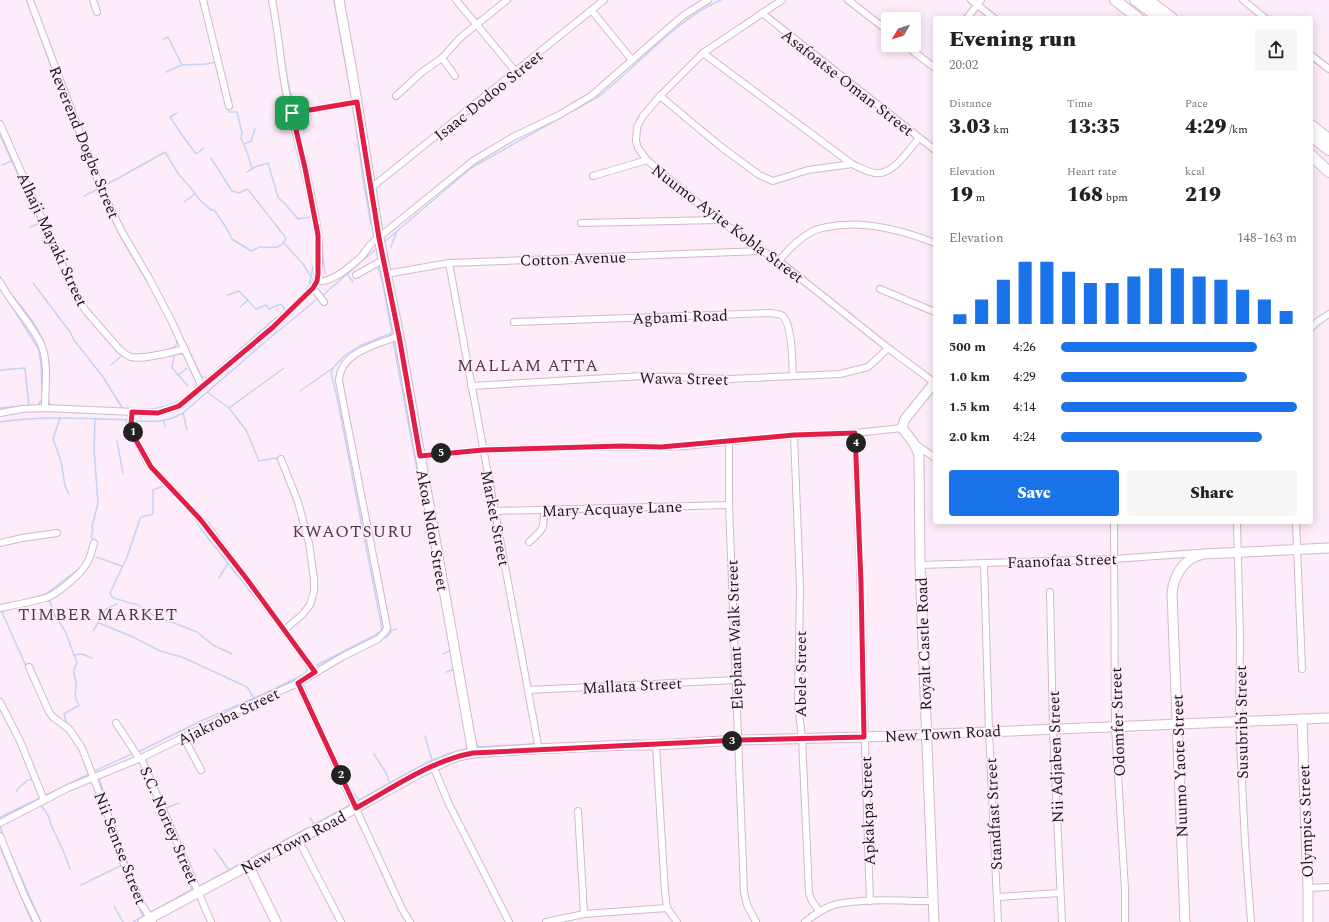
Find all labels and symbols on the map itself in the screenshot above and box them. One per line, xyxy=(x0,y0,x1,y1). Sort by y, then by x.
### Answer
north arrow xyxy=(881,12,921,52)
street label: Asafoatse Oman Street xyxy=(776,23,919,142)
street label: Isaac Dodoo Street xyxy=(429,44,548,147)
street label: Reverend Dogbe Street xyxy=(42,62,126,223)
pin xyxy=(275,96,309,130)
street label: Nuumo Ayite Kobla Street xyxy=(646,158,809,289)
street label: Alhaji Mayaki Street xyxy=(10,168,94,311)
street label: Cotton Avenue xyxy=(519,245,627,273)
street label: Agbami Road xyxy=(632,303,728,331)
district label: MALLAM ATTA xyxy=(457,353,599,379)
street label: Wawa Street xyxy=(639,366,729,392)
pin: 1 xyxy=(123,422,143,442)
pin: 4 xyxy=(846,433,866,453)
pin: 5 xyxy=(431,443,451,463)
street label: Akoa Ndor Street xyxy=(409,467,455,593)
street label: Market Street xyxy=(474,468,516,569)
street label: Mary Acquaye Lane xyxy=(541,495,683,523)
district label: KWAOTSURU xyxy=(292,519,414,545)
street label: Faanofaa Street xyxy=(1007,547,1118,575)
street label: Elephant Walk Street xyxy=(720,559,750,711)
street label: Royalt Castle Road xyxy=(910,577,938,711)
district label: TIMBER MARKET xyxy=(18,602,178,628)
street label: Abele Street xyxy=(789,630,813,717)
street label: Susubribi Street xyxy=(1229,665,1255,779)
street label: Odomfer Street xyxy=(1104,666,1132,777)
street label: Mallata Street xyxy=(582,671,683,701)
street label: Ajakroba Street xyxy=(173,682,284,752)
street label: Nii Adjaben Street xyxy=(1042,690,1070,823)
street label: Nuumo Yaote Street xyxy=(1165,694,1194,838)
street label: New Town Road xyxy=(884,719,1002,749)
pin: 3 xyxy=(722,731,742,751)
street label: Apkakpa Street xyxy=(854,756,882,866)
street label: Standfast Street xyxy=(979,757,1009,871)
street label: S.C. Nortey Street xyxy=(133,763,205,889)
street label: Olympics Street xyxy=(1292,763,1320,878)
pin: 2 xyxy=(331,765,351,785)
street label: Nii Sentse Street xyxy=(88,789,153,909)
street label: New Town Road xyxy=(236,805,351,881)

